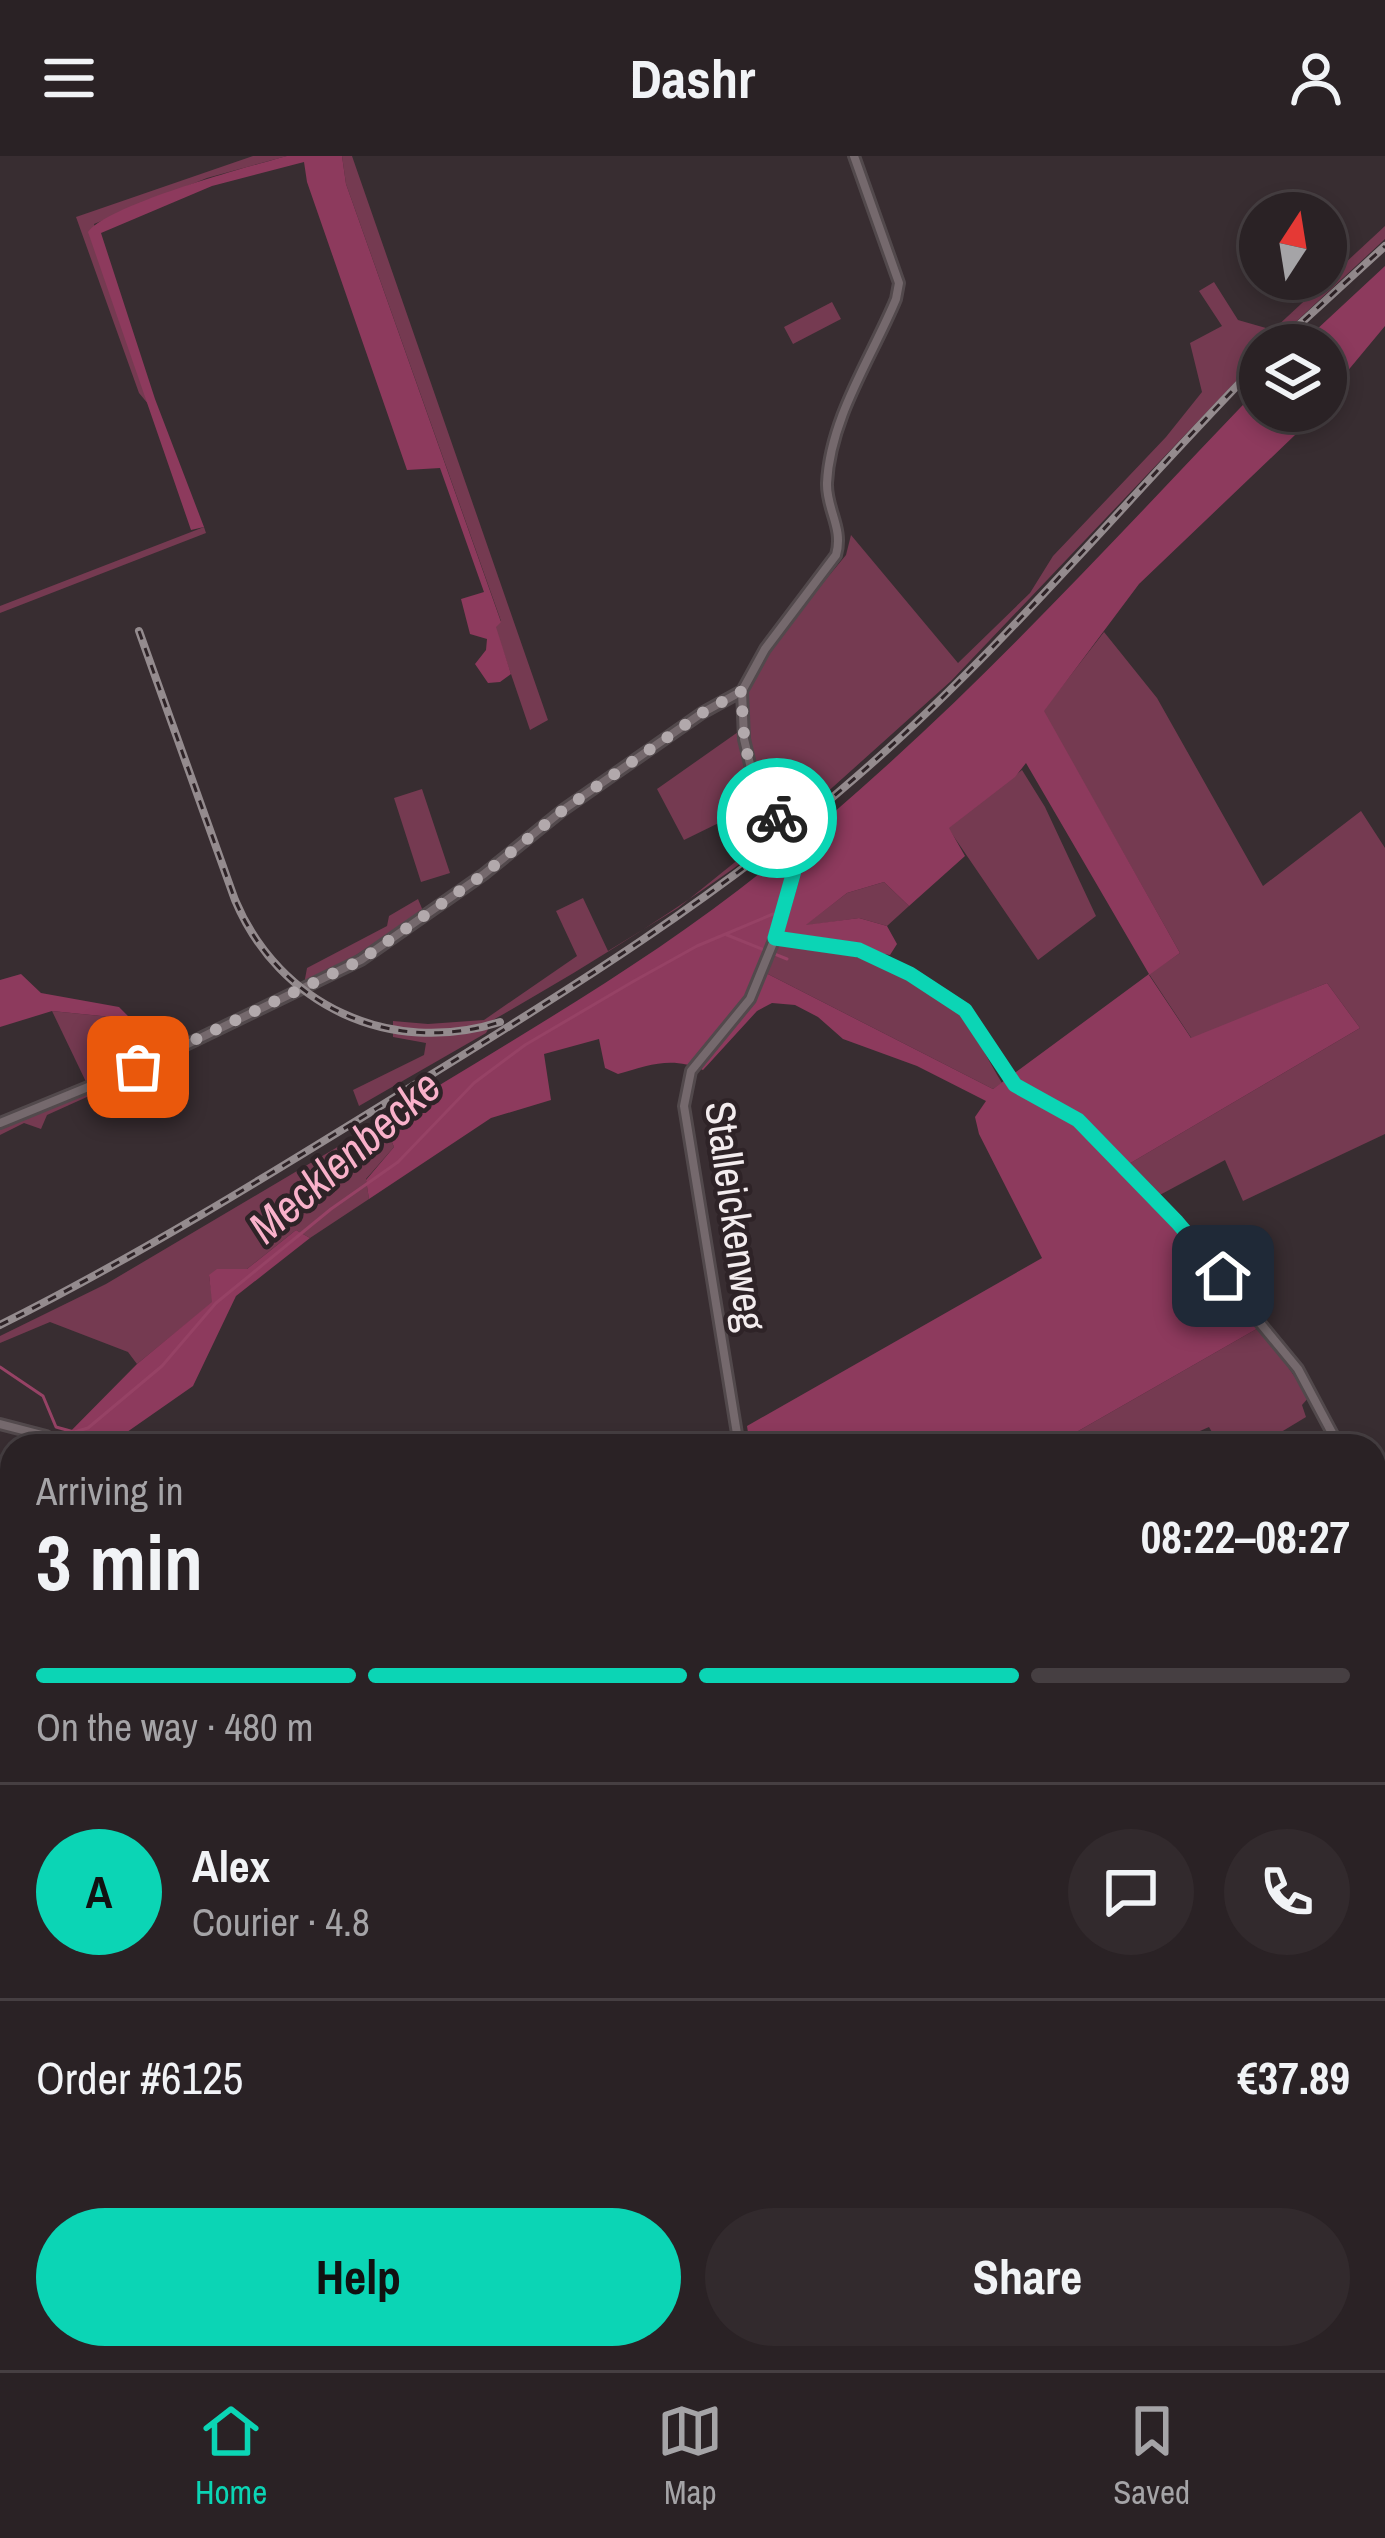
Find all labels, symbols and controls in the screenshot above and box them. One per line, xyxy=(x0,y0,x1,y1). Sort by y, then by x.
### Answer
text: Dashr xyxy=(630,42,755,115)
icon: menu xyxy=(36,45,102,111)
icon: person xyxy=(1283,45,1349,111)
north arrow xyxy=(1239,192,1347,300)
map controls xyxy=(1239,192,1347,432)
button: layers xyxy=(1239,324,1347,432)
courier xyxy=(717,758,837,878)
icon: bike xyxy=(744,785,810,851)
pin xyxy=(87,1016,189,1118)
icon: bag xyxy=(105,1034,171,1100)
water label: Mecklenbecke xyxy=(235,1056,453,1256)
street label: Stalleickenweg xyxy=(692,1097,780,1335)
pin xyxy=(1172,1225,1274,1327)
icon: home xyxy=(1190,1243,1256,1309)
text: Arriving in xyxy=(36,1465,184,1517)
text: 08:22–08:27 xyxy=(1141,1506,1350,1567)
text: 3 min xyxy=(36,1509,203,1614)
text: On the way · 480 m xyxy=(36,1701,313,1753)
button: chat xyxy=(1068,1829,1194,1955)
button: phone xyxy=(1224,1829,1350,1955)
text: Alex xyxy=(192,1835,270,1896)
text: A xyxy=(86,1861,112,1922)
text: Courier · 4.8 xyxy=(192,1896,370,1948)
text: Order #6125 xyxy=(36,2047,243,2108)
text: €37.89 xyxy=(1237,2047,1350,2108)
button: Help xyxy=(36,2208,681,2346)
button: Share xyxy=(705,2208,1350,2346)
tab: Home xyxy=(195,2398,267,2514)
tab: Map xyxy=(657,2398,723,2514)
tab: Saved xyxy=(1113,2398,1190,2514)

